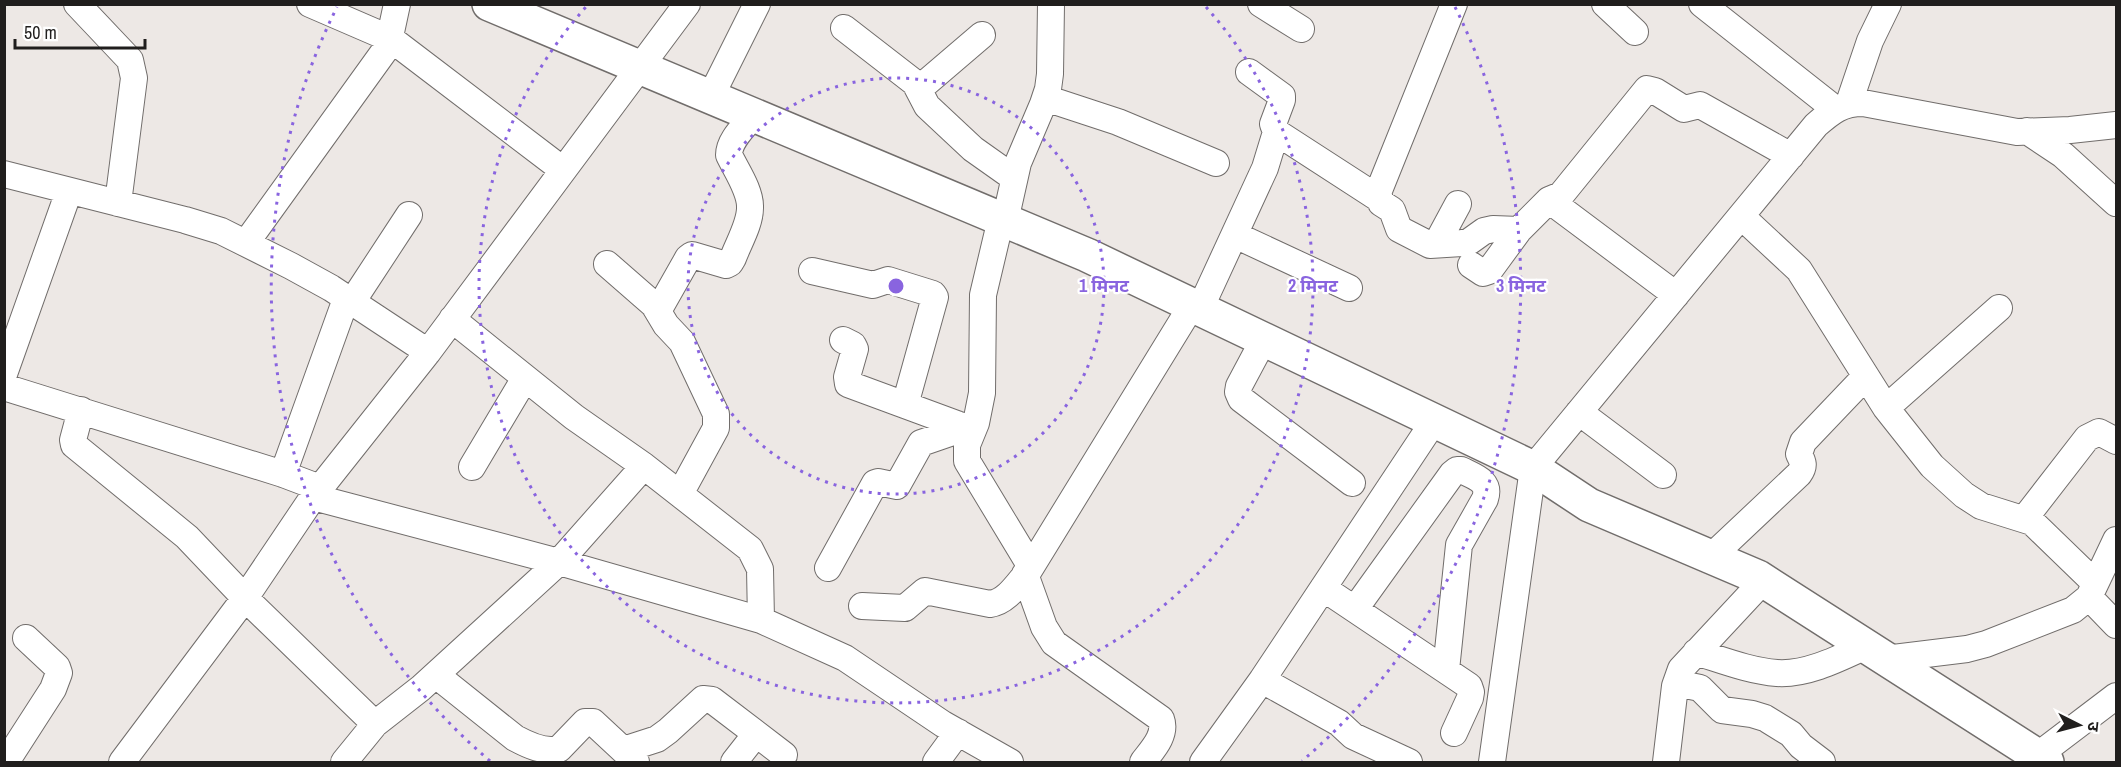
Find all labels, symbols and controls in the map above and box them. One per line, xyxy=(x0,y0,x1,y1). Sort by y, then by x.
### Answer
scale bar xyxy=(15,12,146,50)
text: 50 m xyxy=(24,20,57,45)
text: 1 मिनट xyxy=(1079,273,1129,298)
text: 2 मिनट xyxy=(1288,273,1338,298)
text: 3 मिनट xyxy=(1496,273,1546,298)
centre of rings xyxy=(886,276,906,296)
north arrow xyxy=(2049,695,2109,755)
text: उ xyxy=(2082,721,2105,733)

